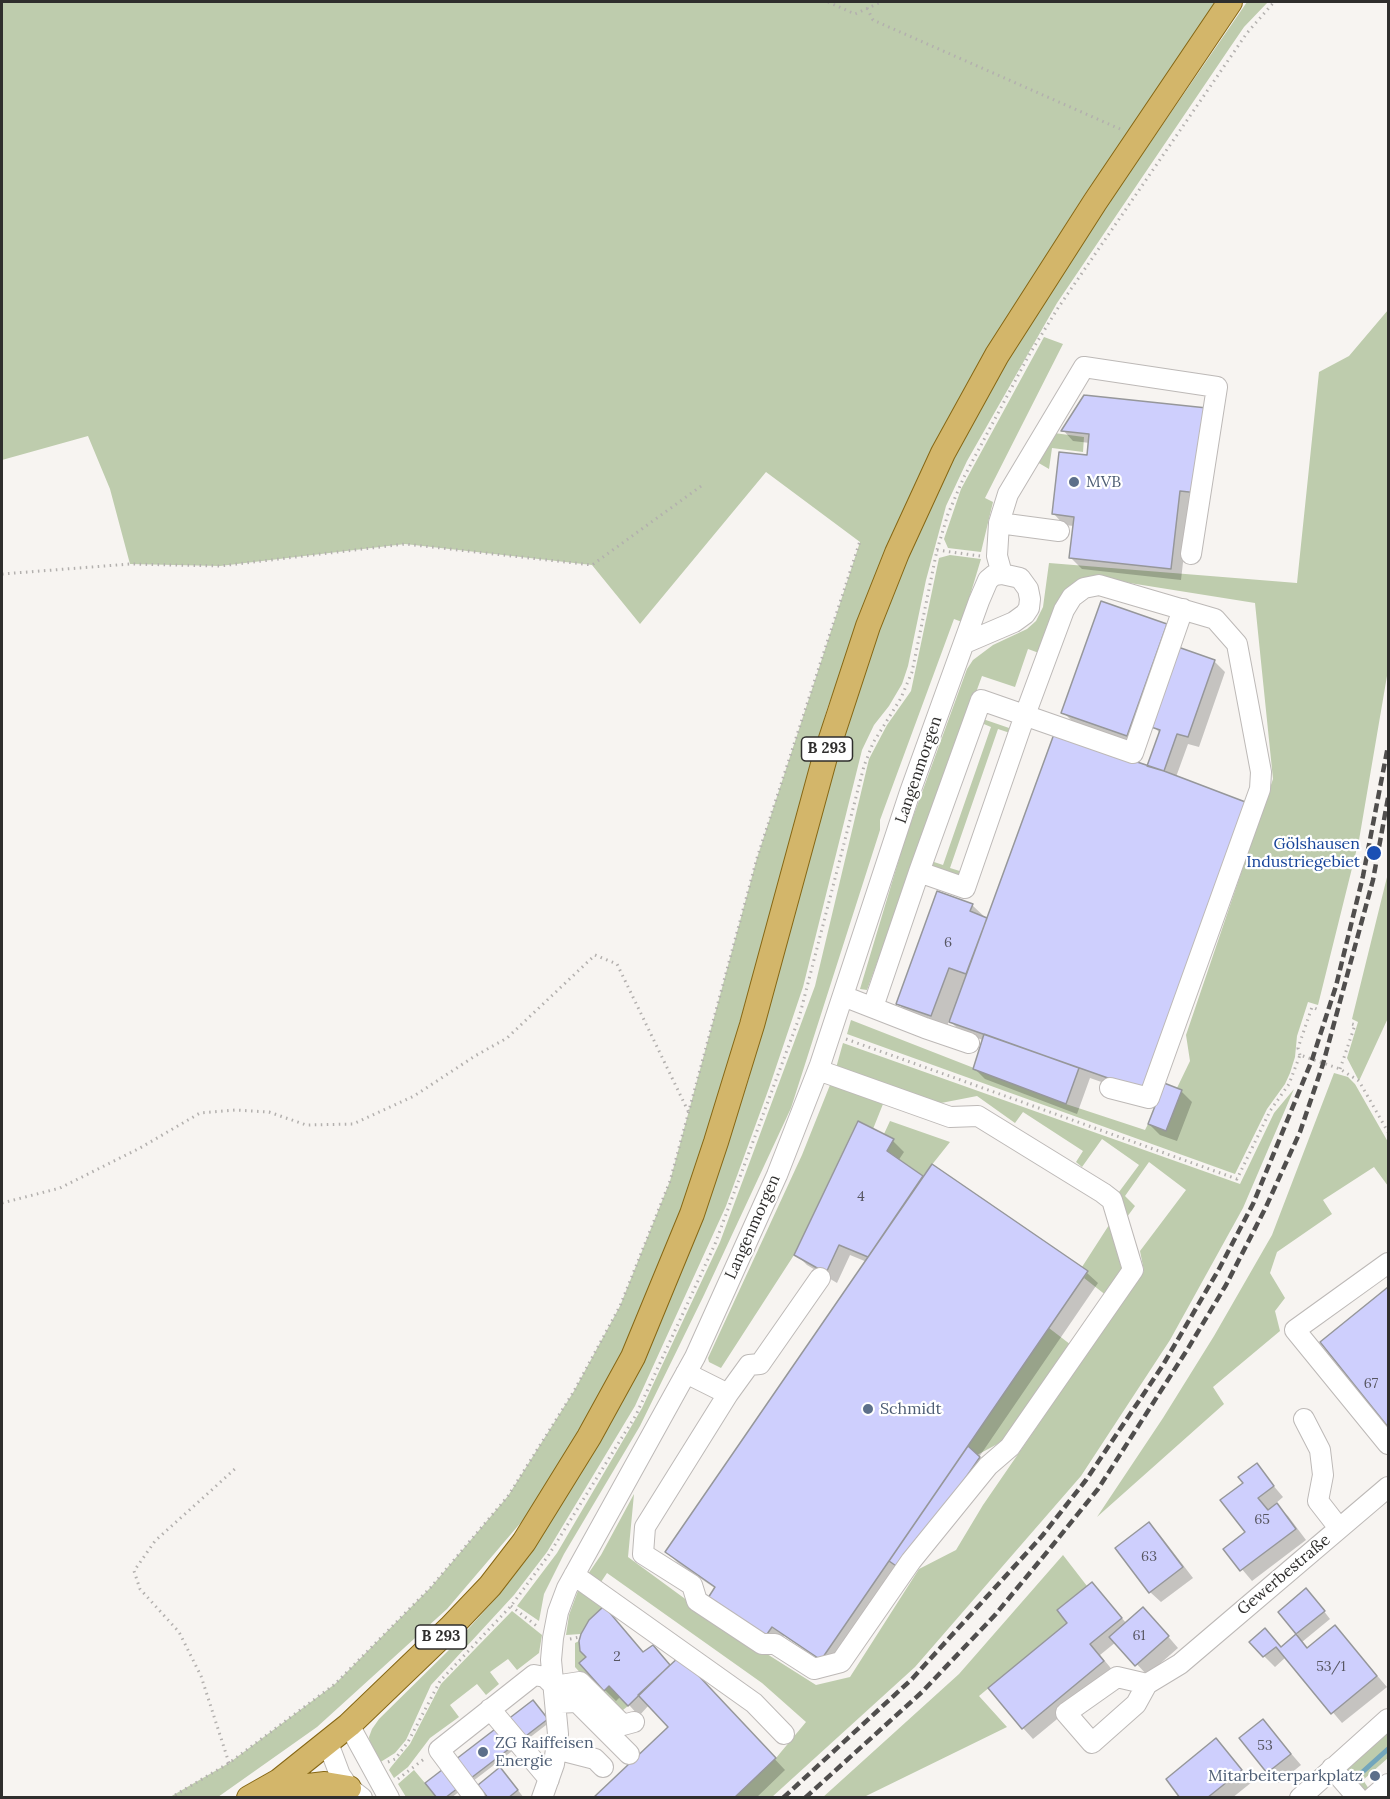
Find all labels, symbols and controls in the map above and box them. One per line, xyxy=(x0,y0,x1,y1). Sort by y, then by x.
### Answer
place label: MVB xyxy=(1086,472,1121,492)
marker: MVB xyxy=(1067,475,1081,489)
street label: Langenmorgen xyxy=(892,714,946,826)
road number: B 293 xyxy=(802,737,852,761)
place label: Gölshausen Industriegebiet xyxy=(1246,834,1360,872)
marker: Gölshausen Industriegebiet xyxy=(1365,844,1383,862)
house number: 6 xyxy=(944,935,952,951)
street label: Langenmorgen xyxy=(721,1172,785,1282)
house number: 4 xyxy=(857,1189,865,1205)
house number: 67 xyxy=(1364,1376,1378,1392)
place label: Schmidt xyxy=(880,1399,942,1419)
marker: Schmidt xyxy=(861,1402,875,1416)
house number: 65 xyxy=(1254,1512,1270,1528)
street label: Gewerbestraße xyxy=(1234,1531,1334,1619)
house number: 63 xyxy=(1141,1549,1157,1565)
road number: B 293 xyxy=(416,1625,466,1649)
house number: 61 xyxy=(1132,1628,1146,1644)
house number: 2 xyxy=(613,1649,621,1665)
house number: 53/1 xyxy=(1316,1659,1346,1675)
place label: ZG Raiffeisen Energie xyxy=(495,1733,594,1771)
house number: 53 xyxy=(1257,1738,1273,1754)
marker: ZG Raiffeisen Energie xyxy=(476,1745,490,1759)
place label: Mitarbeiterparkplatz xyxy=(1208,1766,1363,1786)
marker: Mitarbeiterparkplatz xyxy=(1368,1769,1382,1783)

